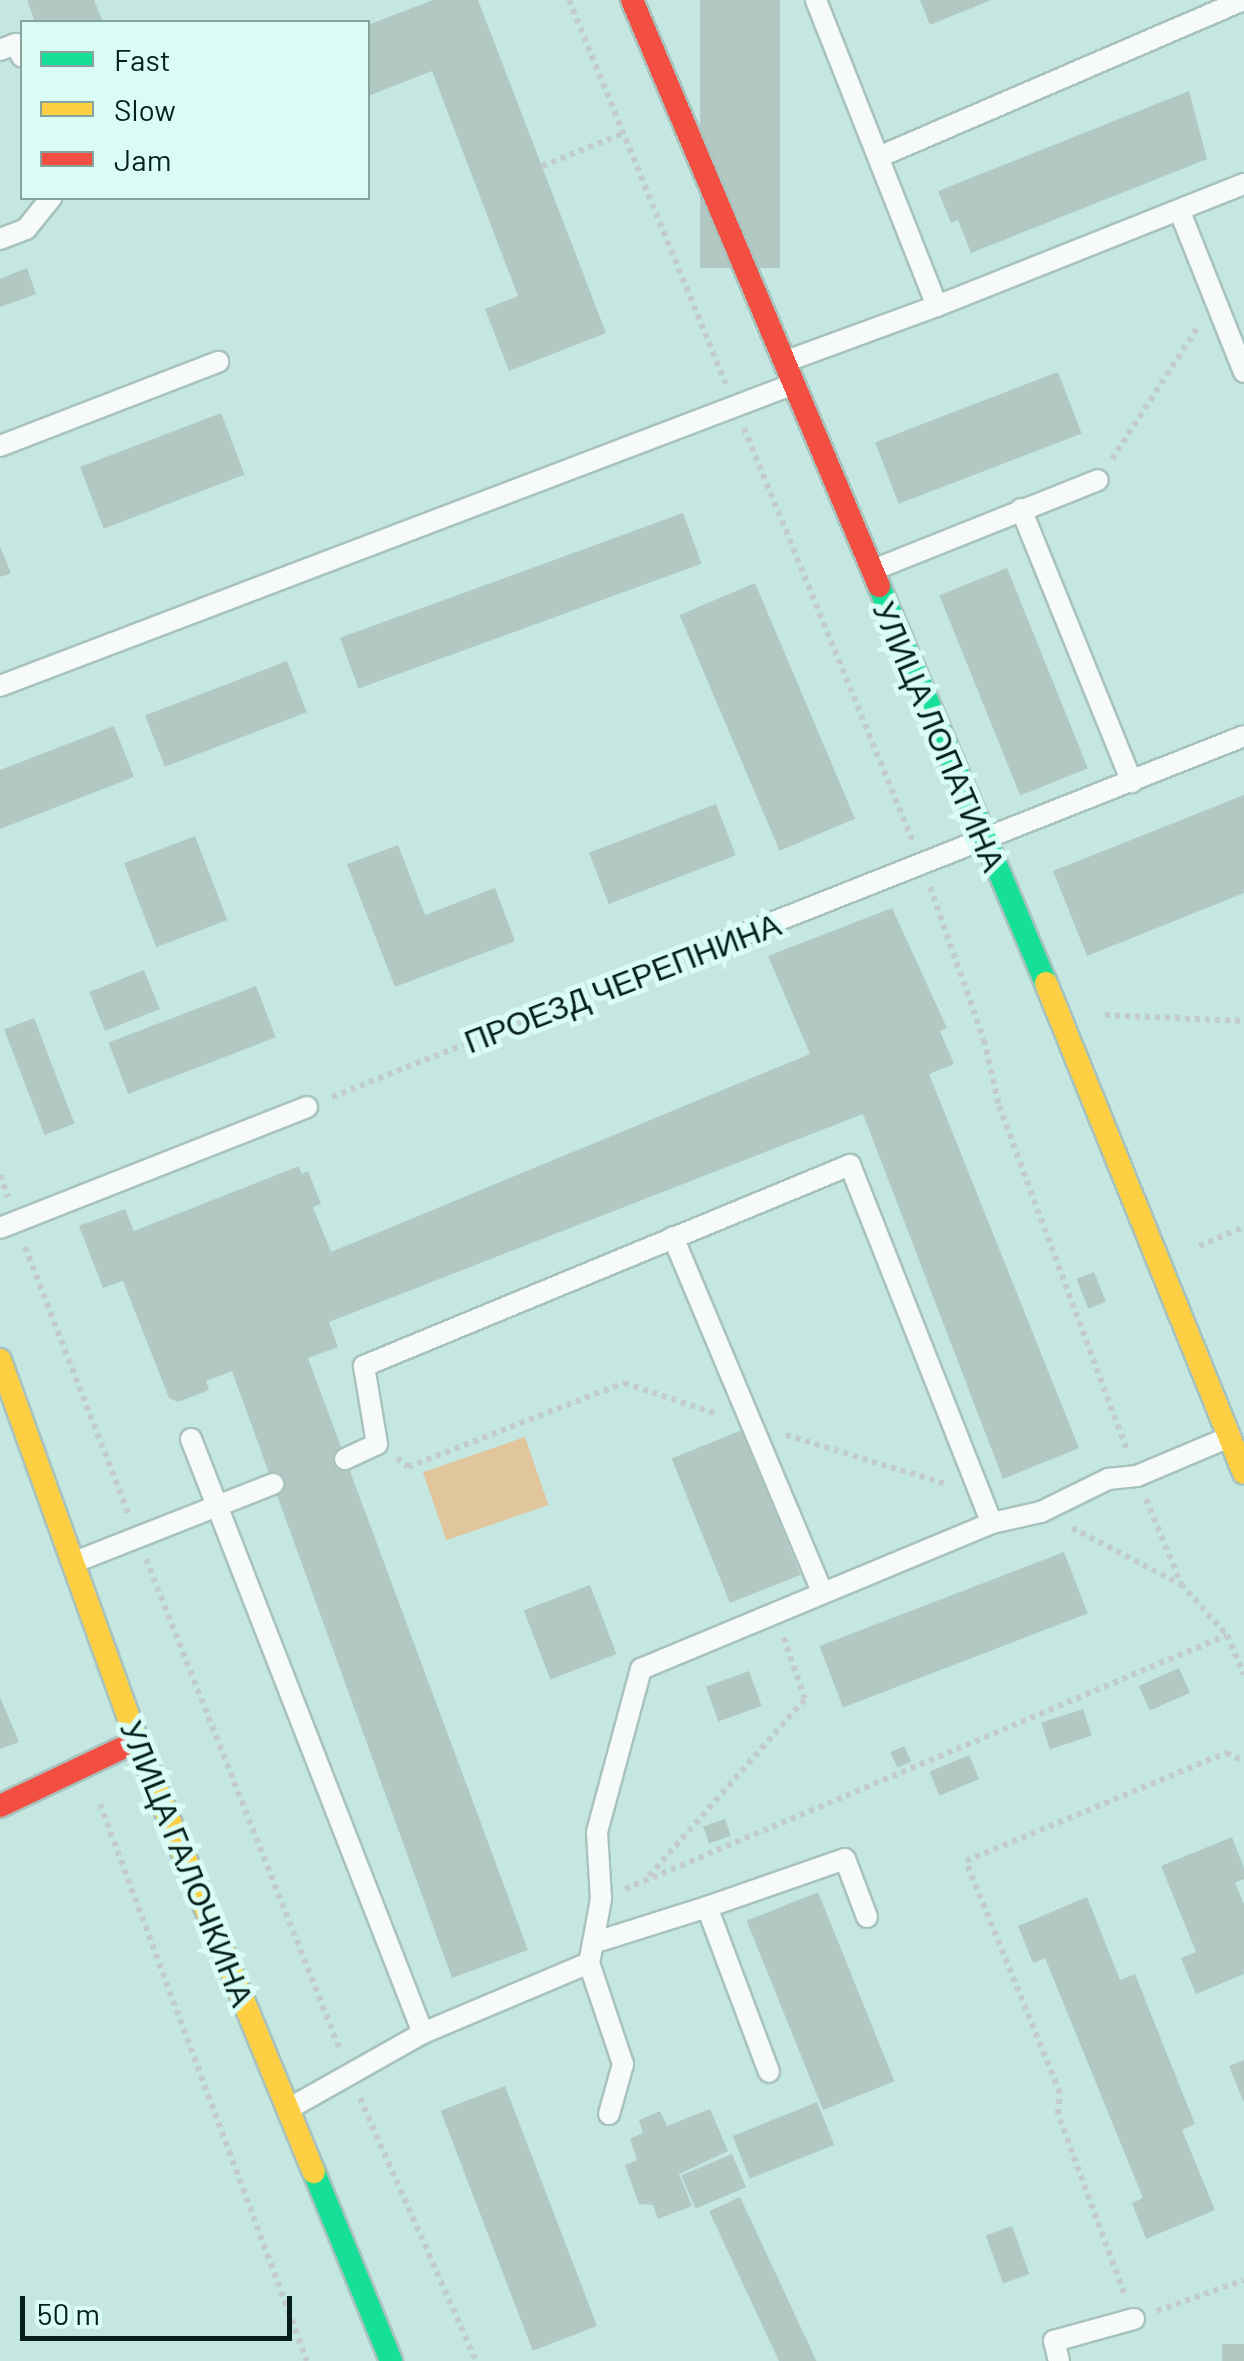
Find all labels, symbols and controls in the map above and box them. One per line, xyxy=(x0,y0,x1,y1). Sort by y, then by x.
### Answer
legend xyxy=(20,20,370,200)
text: Fast xyxy=(114,41,171,77)
text: Slow xyxy=(114,91,176,127)
text: Jam xyxy=(114,141,171,177)
street label: УЛИЦА ЛОПАТИНА xyxy=(866,595,1014,877)
street label: ПРОЕЗД ЧЕРЕПНИНА xyxy=(459,904,785,1060)
street label: УЛИЦА ГАЛОЧКИНА xyxy=(113,1715,263,2011)
scale bar xyxy=(25,2276,298,2338)
text: 50 m xyxy=(37,2295,100,2331)

